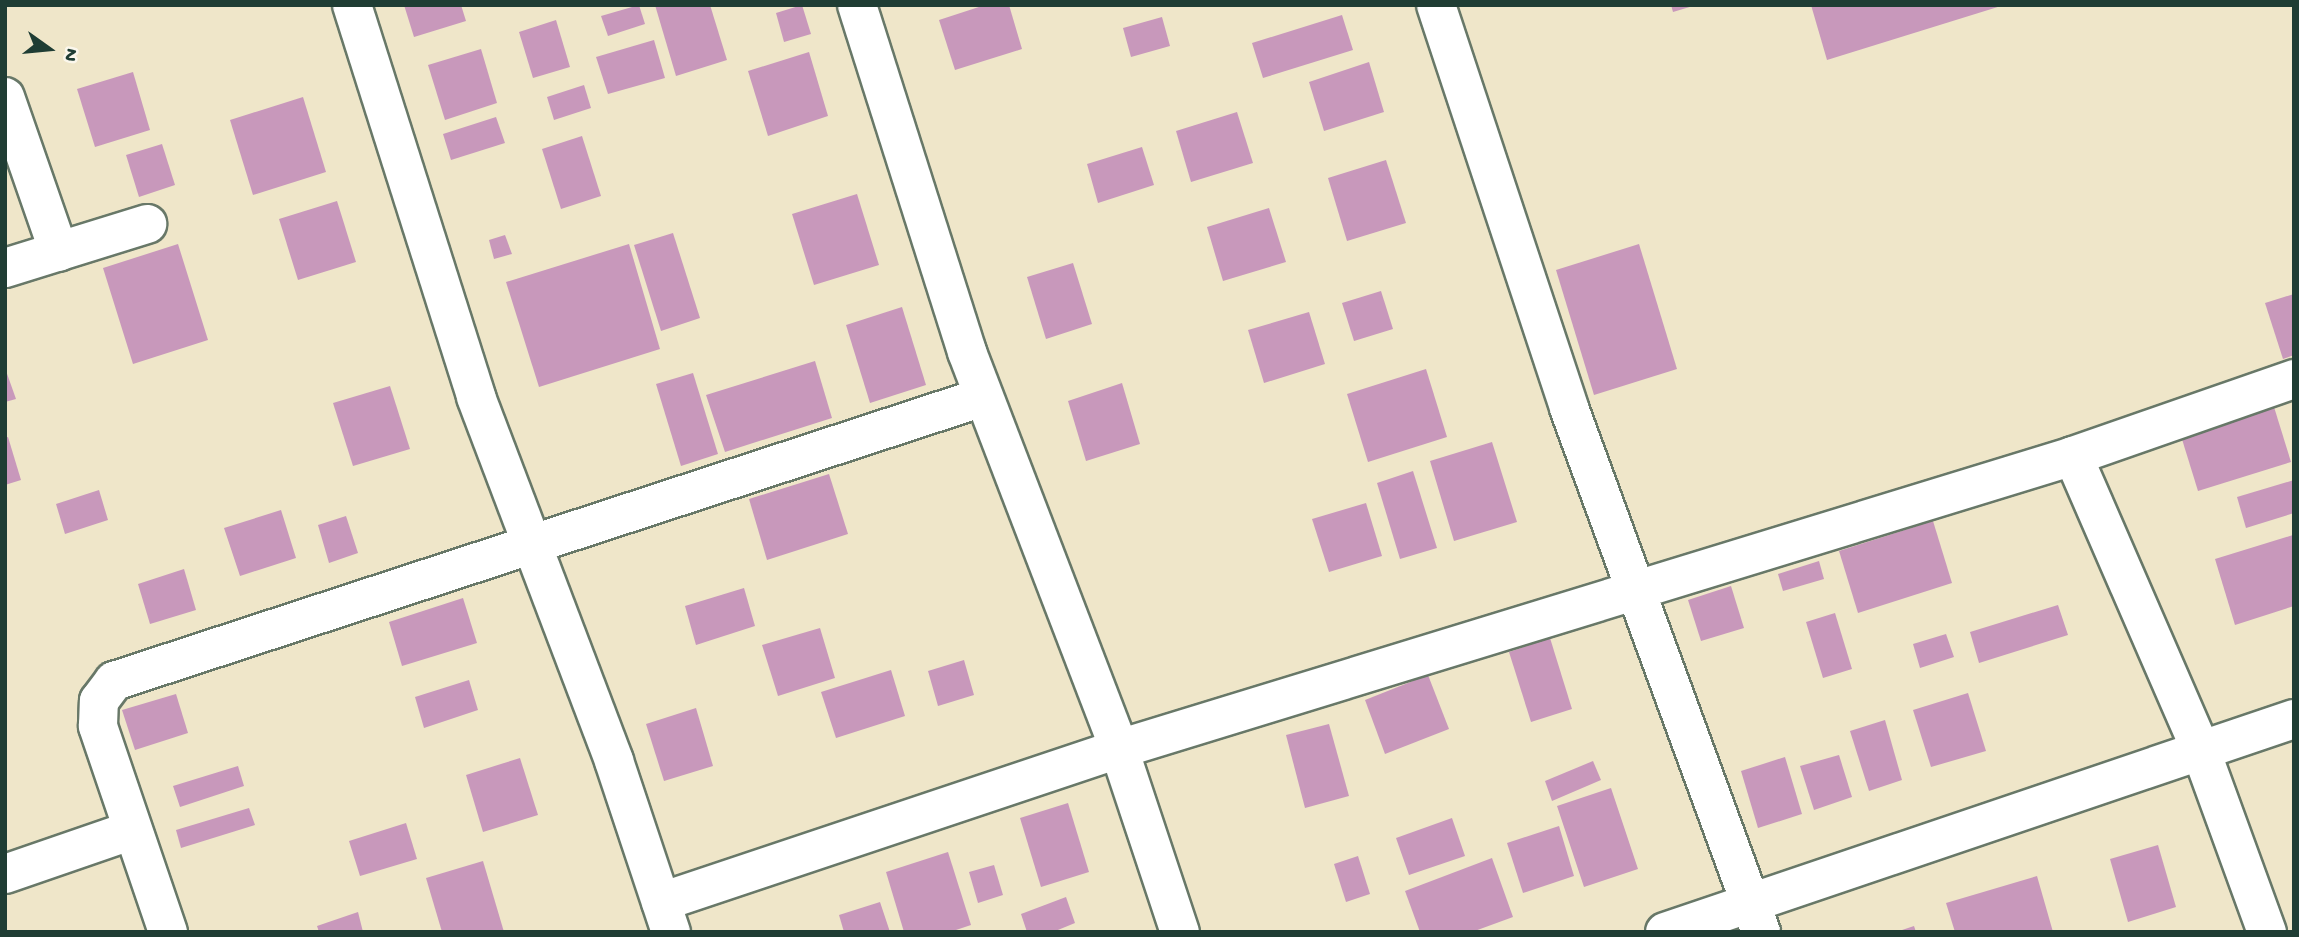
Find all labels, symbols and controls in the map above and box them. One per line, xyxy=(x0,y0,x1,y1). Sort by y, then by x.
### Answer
north arrow xyxy=(14,14,84,84)
text: N xyxy=(57,46,82,64)

